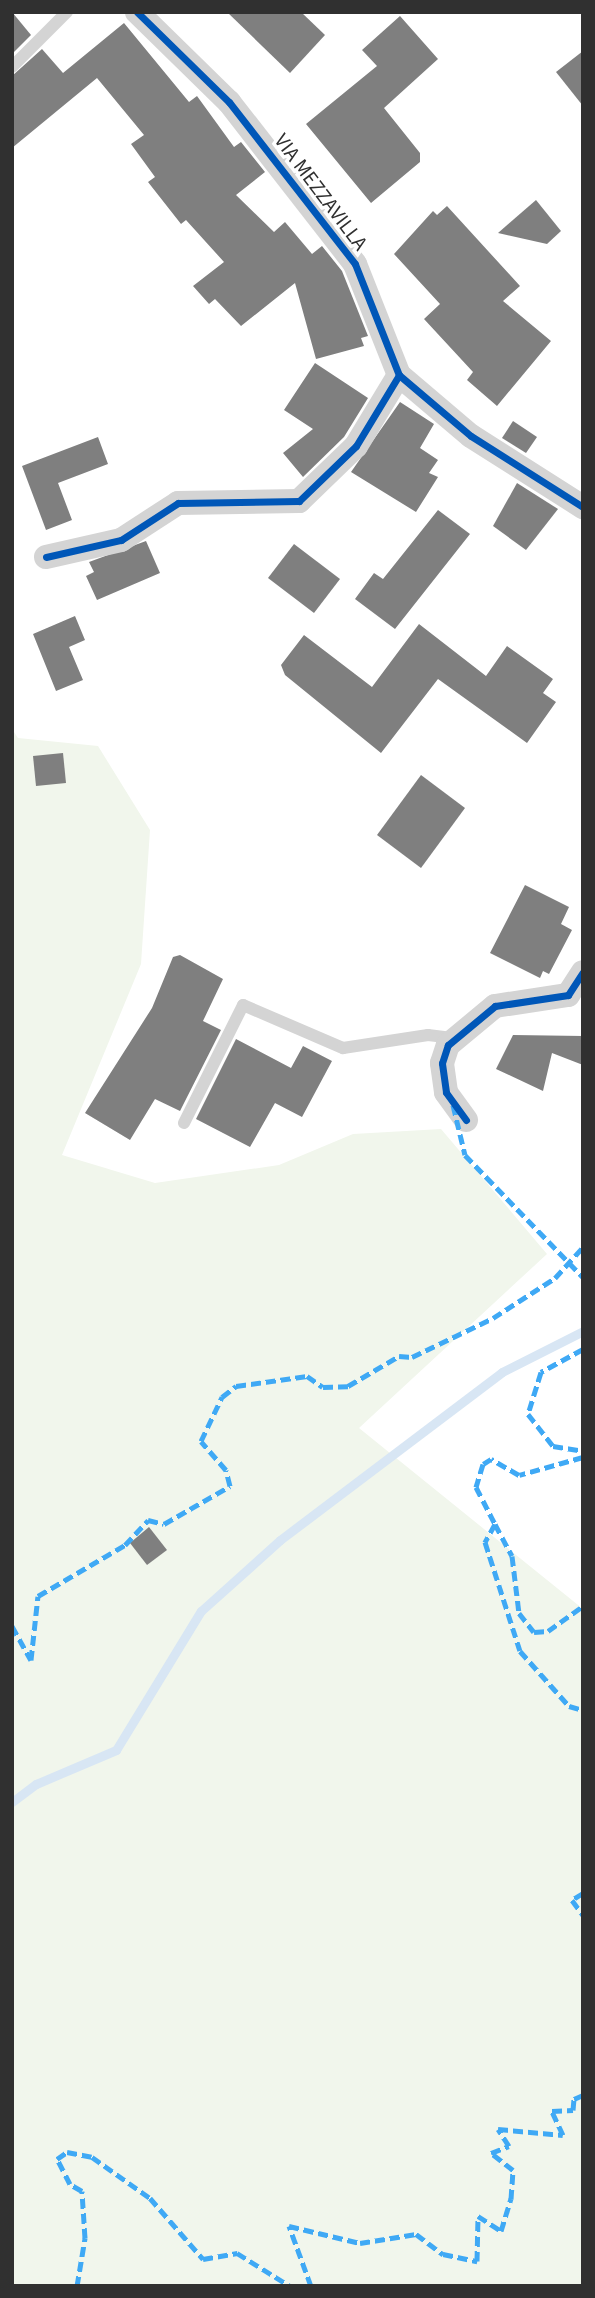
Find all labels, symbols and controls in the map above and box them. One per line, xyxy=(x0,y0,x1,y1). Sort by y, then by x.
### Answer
street label: VIA MEZZAVILLA xyxy=(269,129,373,255)

